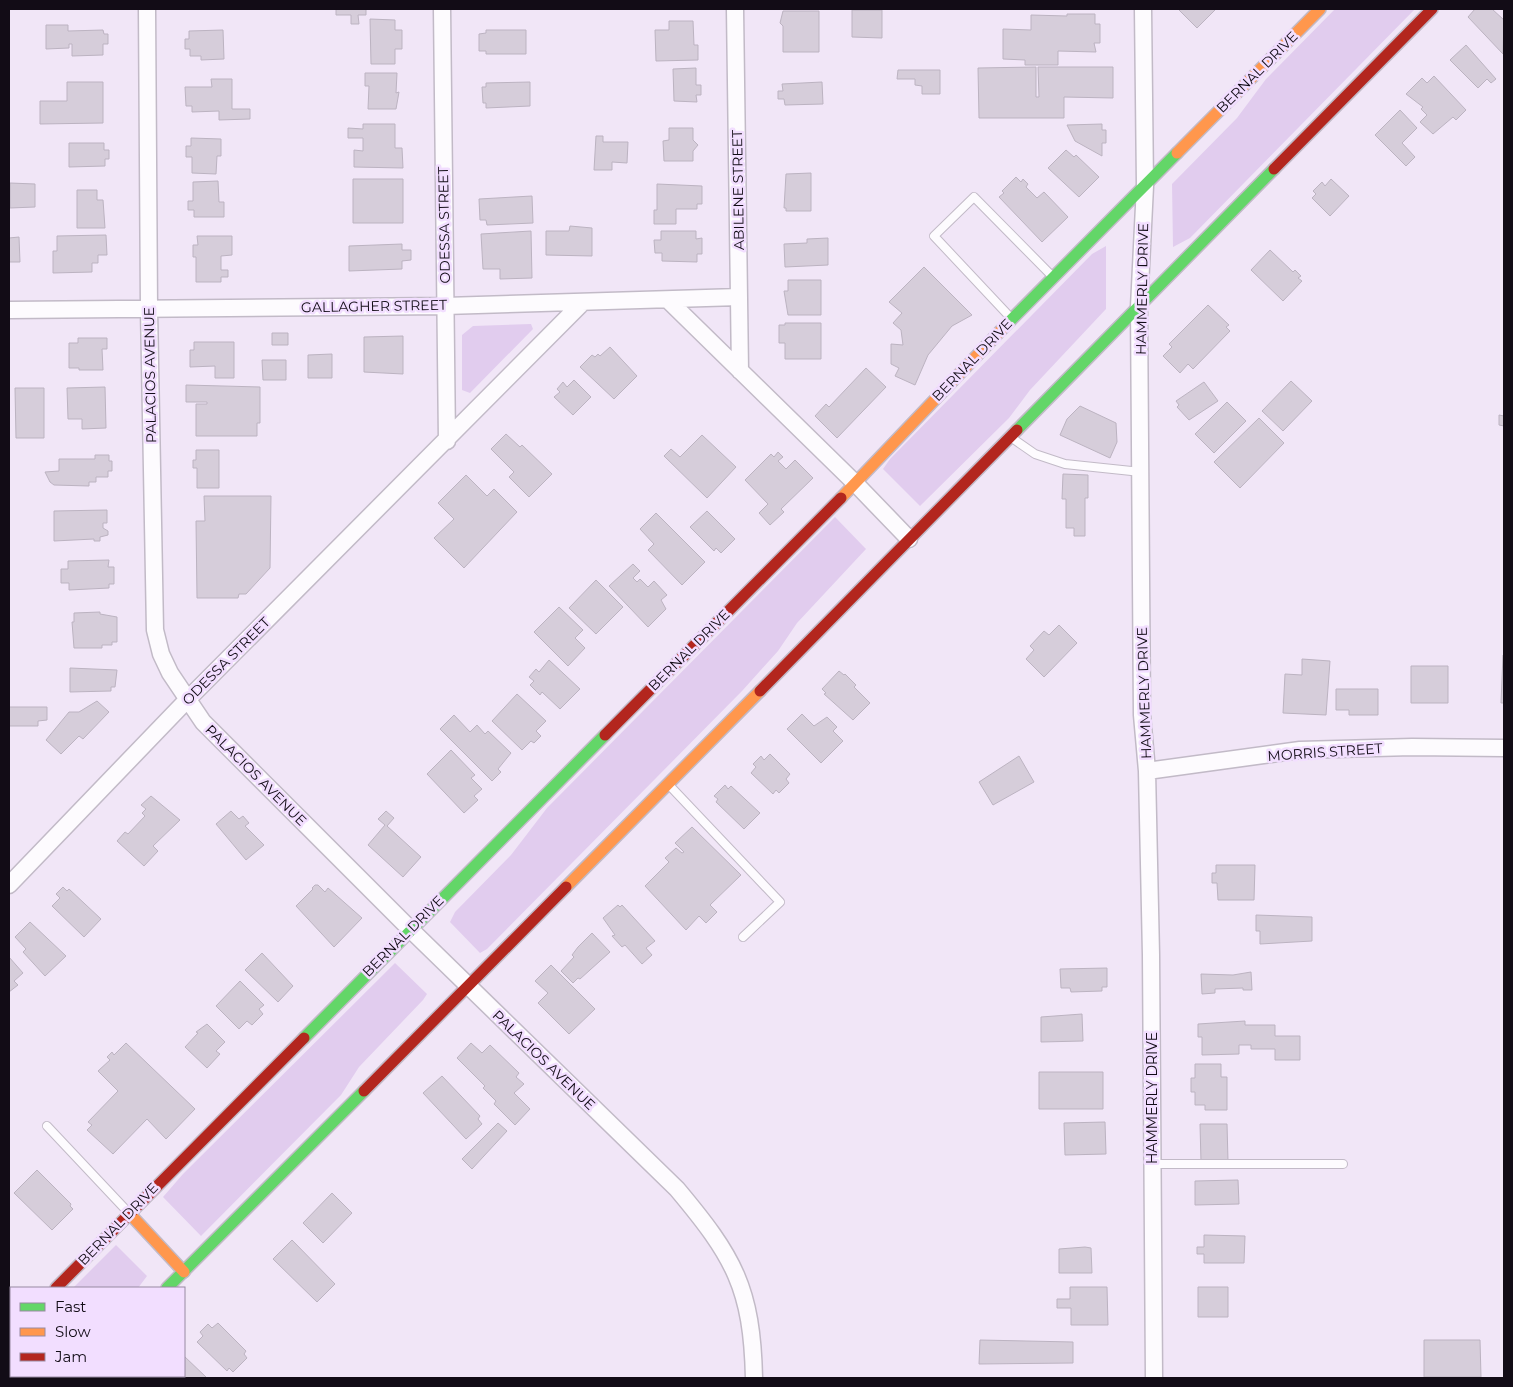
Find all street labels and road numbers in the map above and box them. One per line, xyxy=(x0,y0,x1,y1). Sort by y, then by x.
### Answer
street label: BERNAL DRIVE xyxy=(1212,27,1302,117)
street label: ABILENE STREET xyxy=(728,130,748,250)
street label: ODESSA STREET xyxy=(434,166,454,284)
street label: HAMMERLY DRIVE xyxy=(1132,223,1152,355)
street label: GALLAGHER STREET xyxy=(301,296,447,316)
street label: PALACIOS AVENUE xyxy=(140,307,160,443)
street label: BERNAL DRIVE xyxy=(928,315,1016,405)
street label: BERNAL DRIVE xyxy=(644,605,734,695)
street label: ODESSA STREET xyxy=(178,613,274,709)
street label: HAMMERLY DRIVE xyxy=(1133,627,1155,759)
street label: PALACIOS AVENUE xyxy=(202,721,310,829)
street label: MORRIS STREET xyxy=(1267,739,1383,765)
street label: BERNAL DRIVE xyxy=(358,891,448,981)
street label: PALACIOS AVENUE xyxy=(489,1006,599,1114)
street label: HAMMERLY DRIVE xyxy=(1143,1032,1161,1164)
street label: BERNAL DRIVE xyxy=(74,1179,162,1269)

